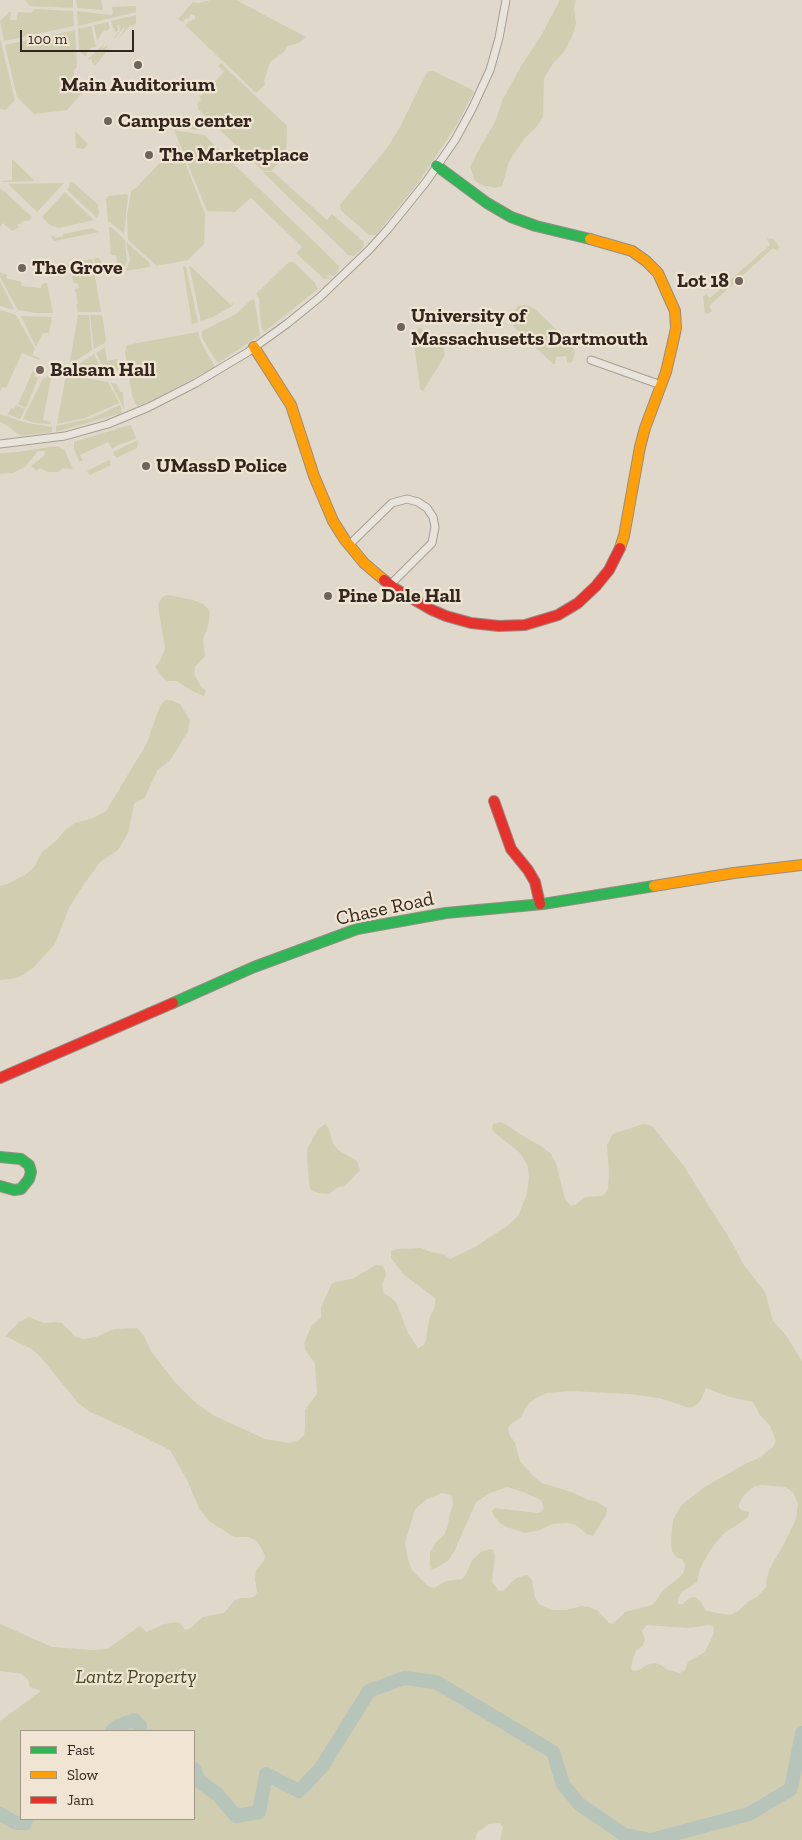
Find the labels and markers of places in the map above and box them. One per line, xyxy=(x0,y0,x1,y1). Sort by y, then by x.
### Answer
marker: Main Auditorium xyxy=(132,59,144,71)
place label: Main Auditorium xyxy=(61,73,215,97)
place label: Campus center xyxy=(118,109,252,133)
marker: Campus center xyxy=(102,115,114,127)
place label: The Marketplace xyxy=(159,143,309,167)
marker: The Marketplace xyxy=(143,149,155,161)
place label: The Grove xyxy=(32,256,123,280)
marker: The Grove xyxy=(16,262,28,274)
place label: Lot 18 xyxy=(677,269,729,293)
marker: Lot 18 xyxy=(733,275,745,287)
place label: University of Massachusetts Dartmouth xyxy=(411,304,648,351)
marker: University of Massachusetts Dartmouth xyxy=(395,321,407,333)
place label: Balsam Hall xyxy=(50,358,155,382)
marker: Balsam Hall xyxy=(34,364,46,376)
place label: UMassD Police xyxy=(156,454,287,478)
marker: UMassD Police xyxy=(140,460,152,472)
place label: Pine Dale Hall xyxy=(338,584,461,608)
marker: Pine Dale Hall xyxy=(322,590,334,602)

